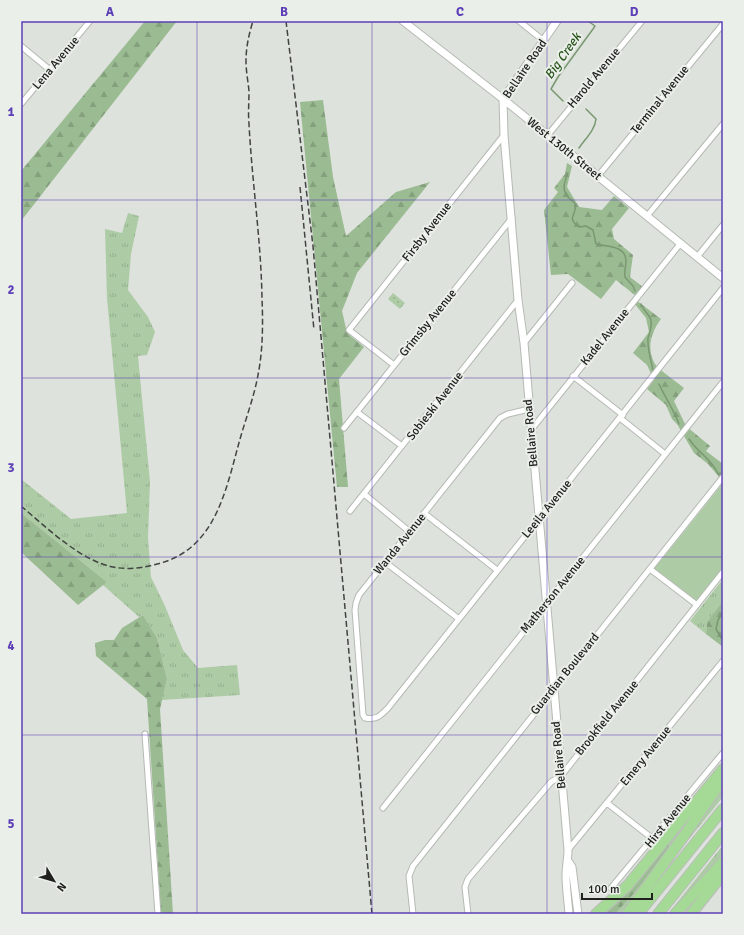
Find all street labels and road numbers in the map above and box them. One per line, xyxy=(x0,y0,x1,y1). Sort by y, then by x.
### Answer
street label: Lena Avenue xyxy=(29,33,83,93)
street label: Bellaire Road xyxy=(500,37,550,101)
street label: Harold Avenue xyxy=(564,45,624,111)
street label: Terminal Avenue xyxy=(628,62,692,138)
street label: West 130th Street xyxy=(524,114,604,184)
street label: Firsby Avenue xyxy=(399,199,455,265)
street label: Grimsby Avenue xyxy=(396,286,460,360)
street label: Kadel Avenue xyxy=(577,305,633,369)
street label: Sobieski Avenue xyxy=(404,369,466,443)
street label: Bellaire Road xyxy=(521,398,541,468)
street label: Leeila Avenue xyxy=(519,477,575,541)
street label: Wanda Avenue xyxy=(371,510,429,578)
street label: Matherson Avenue xyxy=(517,553,589,637)
street label: Guardian Boulevard xyxy=(527,630,603,718)
street label: Brookfield Avenue xyxy=(572,677,642,759)
street label: Bellaire Road xyxy=(549,720,569,790)
street label: Emery Avenue xyxy=(617,723,675,789)
street label: Hirst Avenue xyxy=(642,791,694,851)

